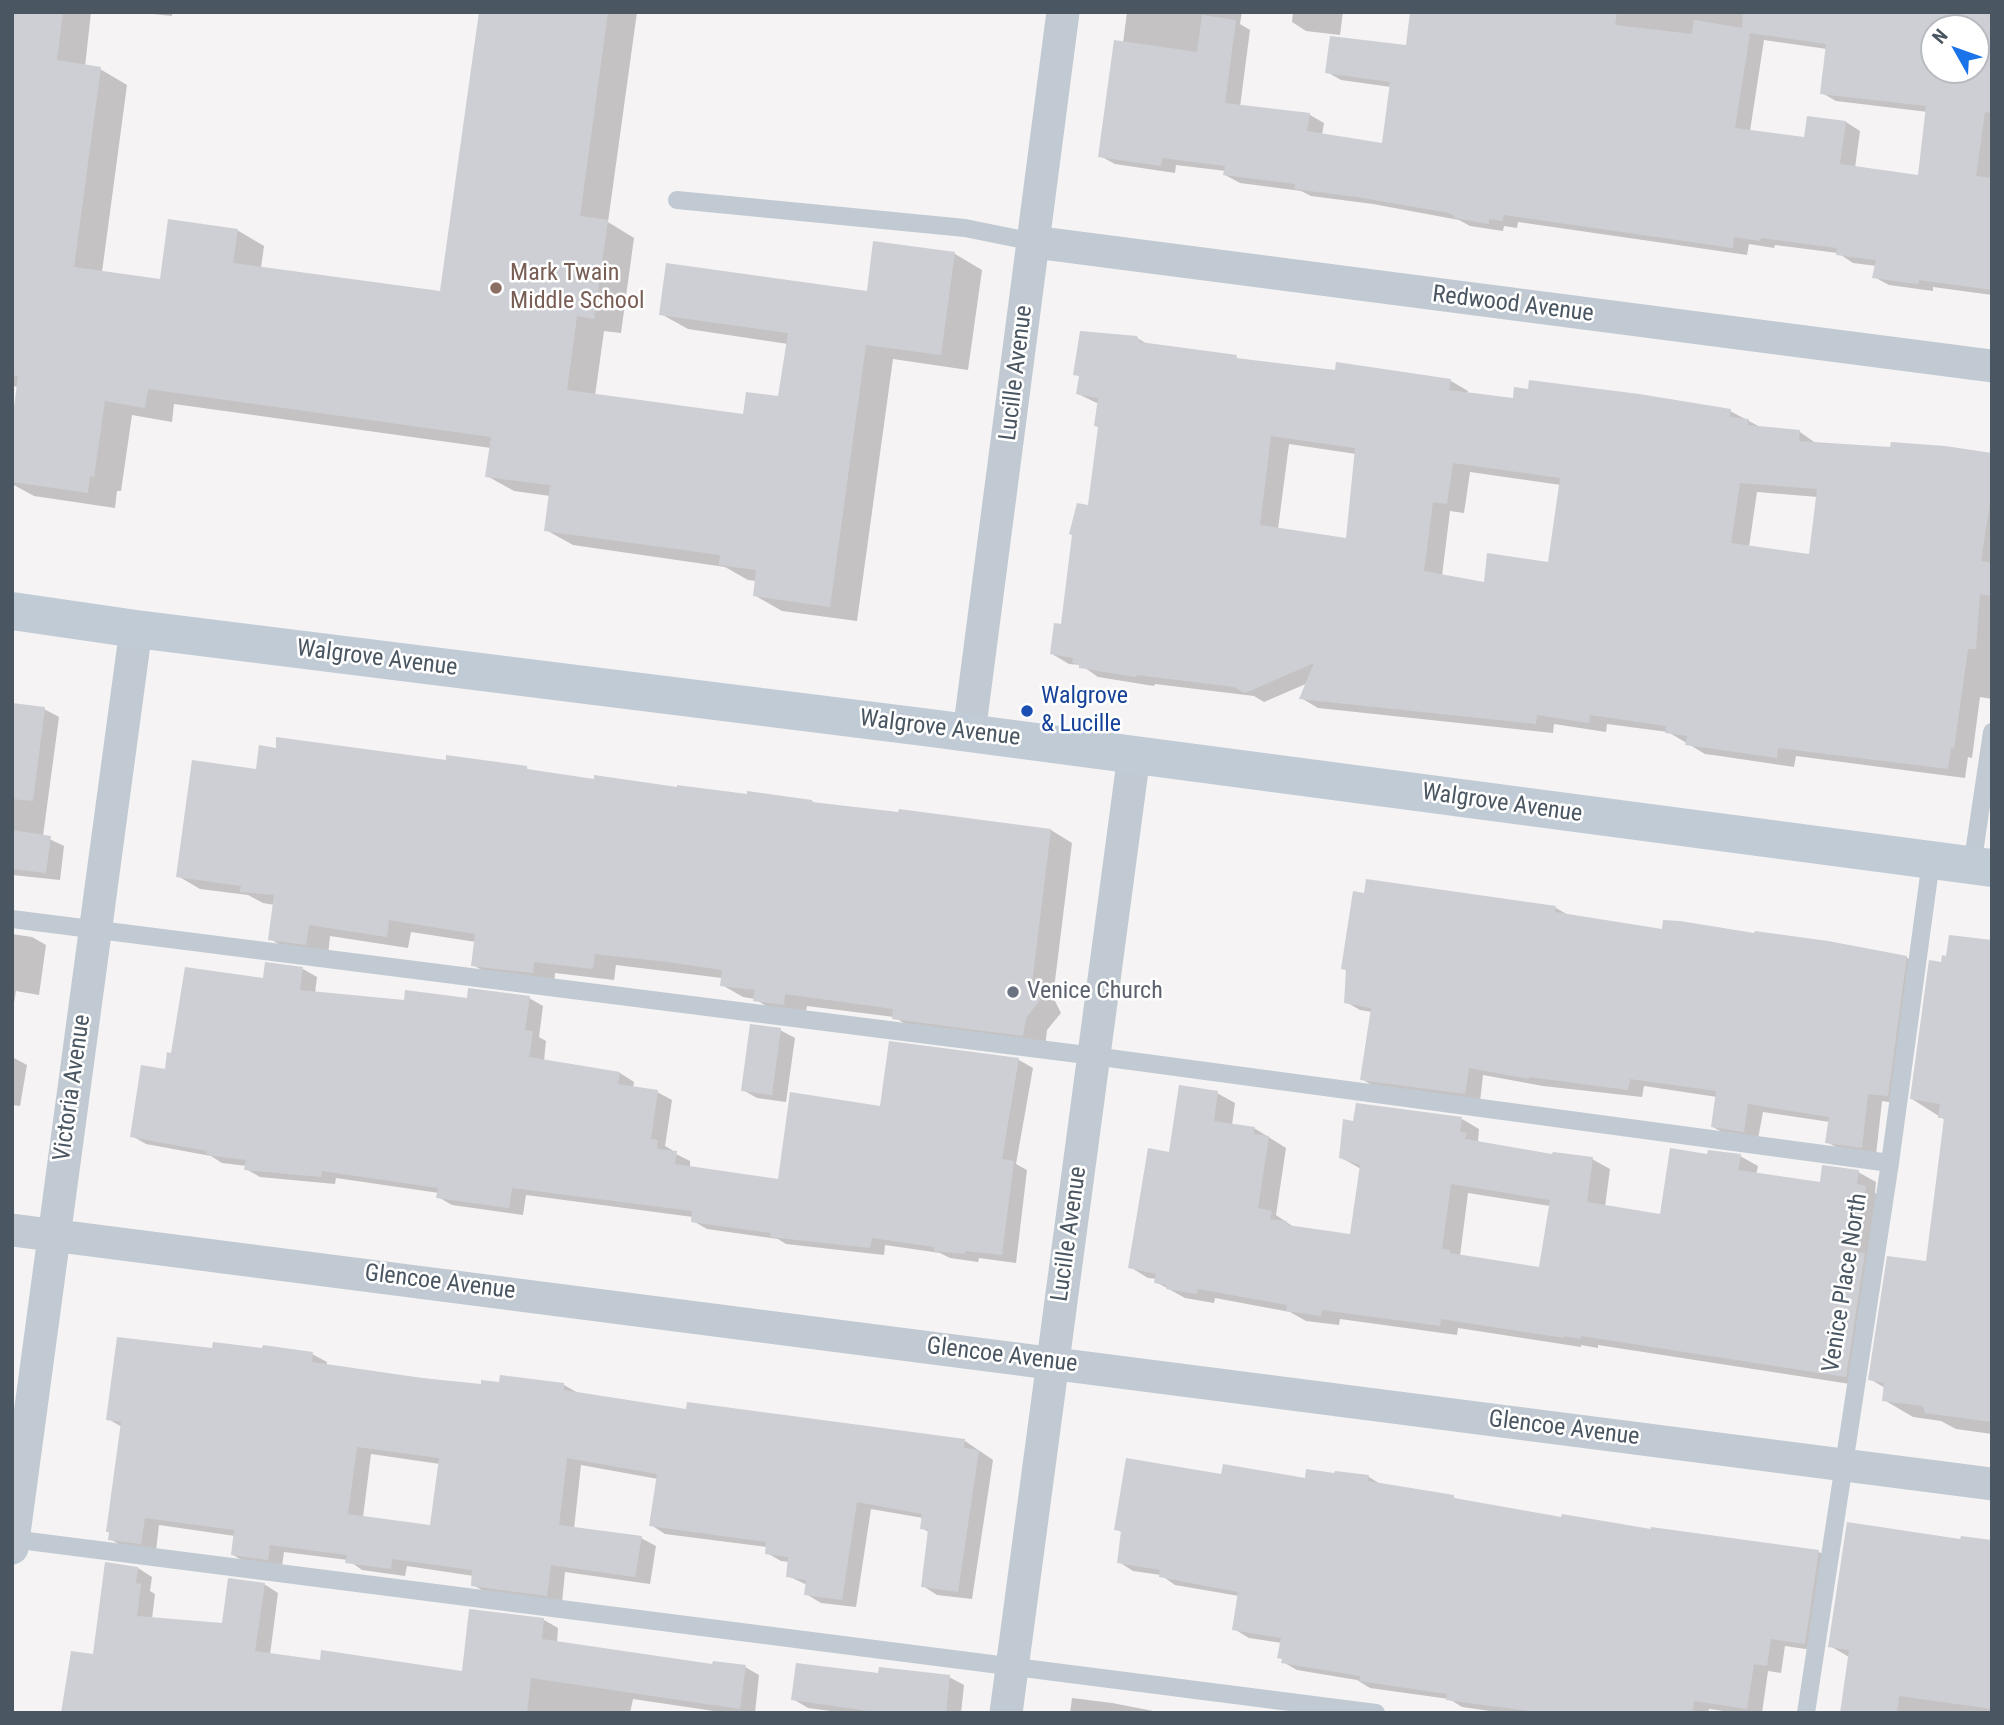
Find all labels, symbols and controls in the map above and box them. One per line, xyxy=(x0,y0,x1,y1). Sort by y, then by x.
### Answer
north arrow xyxy=(1920,14,1990,84)
text: N xyxy=(1928,25,1953,48)
place label: Mark Twain Middle School xyxy=(510,260,644,316)
marker: Mark Twain Middle School xyxy=(488,280,504,296)
street label: Redwood Avenue xyxy=(1431,281,1595,329)
street label: Lucille Avenue xyxy=(994,304,1040,442)
street label: Walgrove Avenue xyxy=(295,635,459,683)
place label: Walgrove & Lucille xyxy=(1041,683,1128,739)
marker: Walgrove & Lucille xyxy=(1019,703,1035,719)
street label: Walgrove Avenue xyxy=(858,705,1022,753)
street label: Walgrove Avenue xyxy=(1420,778,1584,830)
place label: Venice Church xyxy=(1027,978,1163,1006)
marker: Venice Church xyxy=(1005,984,1021,1000)
street label: Victoria Avenue xyxy=(48,1013,98,1163)
street label: Lucille Avenue xyxy=(1046,1165,1094,1303)
street label: Venice Place North xyxy=(1818,1191,1874,1375)
street label: Glencoe Avenue xyxy=(363,1259,517,1307)
street label: Glencoe Avenue xyxy=(925,1332,1079,1380)
street label: Glencoe Avenue xyxy=(1487,1405,1641,1453)

